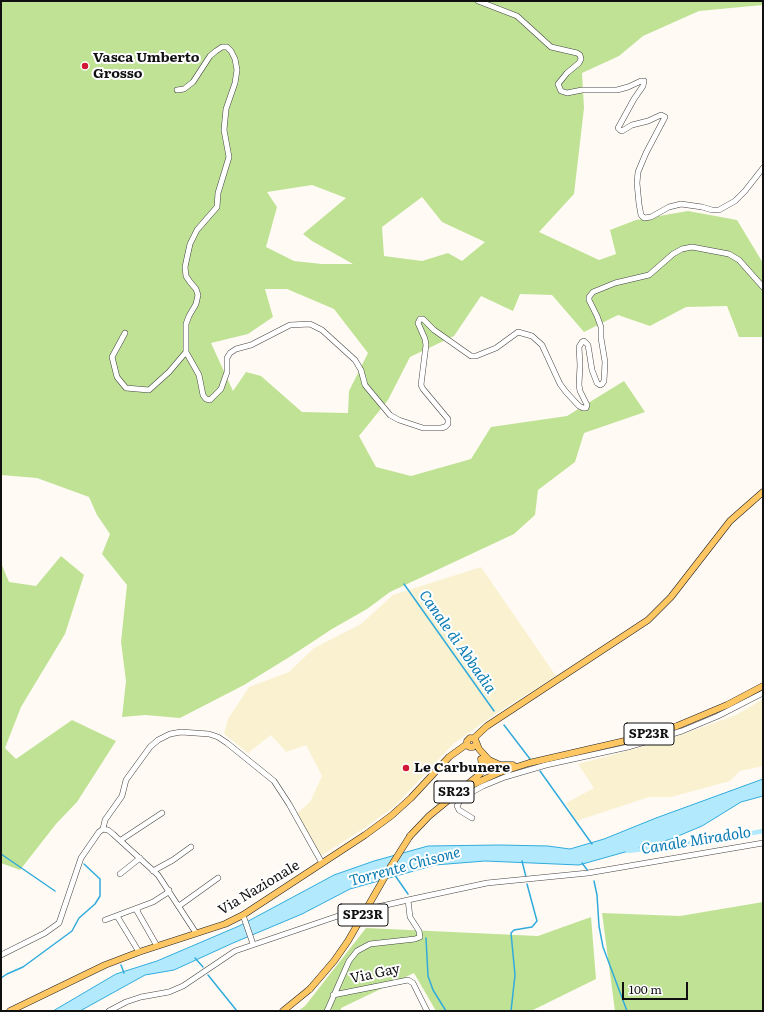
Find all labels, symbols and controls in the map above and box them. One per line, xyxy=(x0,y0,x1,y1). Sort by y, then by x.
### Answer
place label: Vasca Umberto Grosso xyxy=(93,50,200,82)
marker: Vasca Umberto Grosso xyxy=(80,61,90,71)
water label: Canale di Abbadia xyxy=(415,587,499,697)
road number: SP23R xyxy=(624,723,674,745)
place label: Le Carbunere xyxy=(414,760,510,776)
marker: Le Carbunere xyxy=(401,763,411,773)
road number: SR23 xyxy=(434,781,474,803)
water label: Canale Miradolo xyxy=(640,823,752,859)
water label: Torrente Chisone xyxy=(348,844,462,890)
street label: Via Nazionale xyxy=(215,857,303,919)
road number: SP23R xyxy=(338,904,388,926)
street label: Via Gay xyxy=(349,961,401,987)
scale bar xyxy=(624,974,690,1000)
text: 100 m xyxy=(629,980,662,998)

